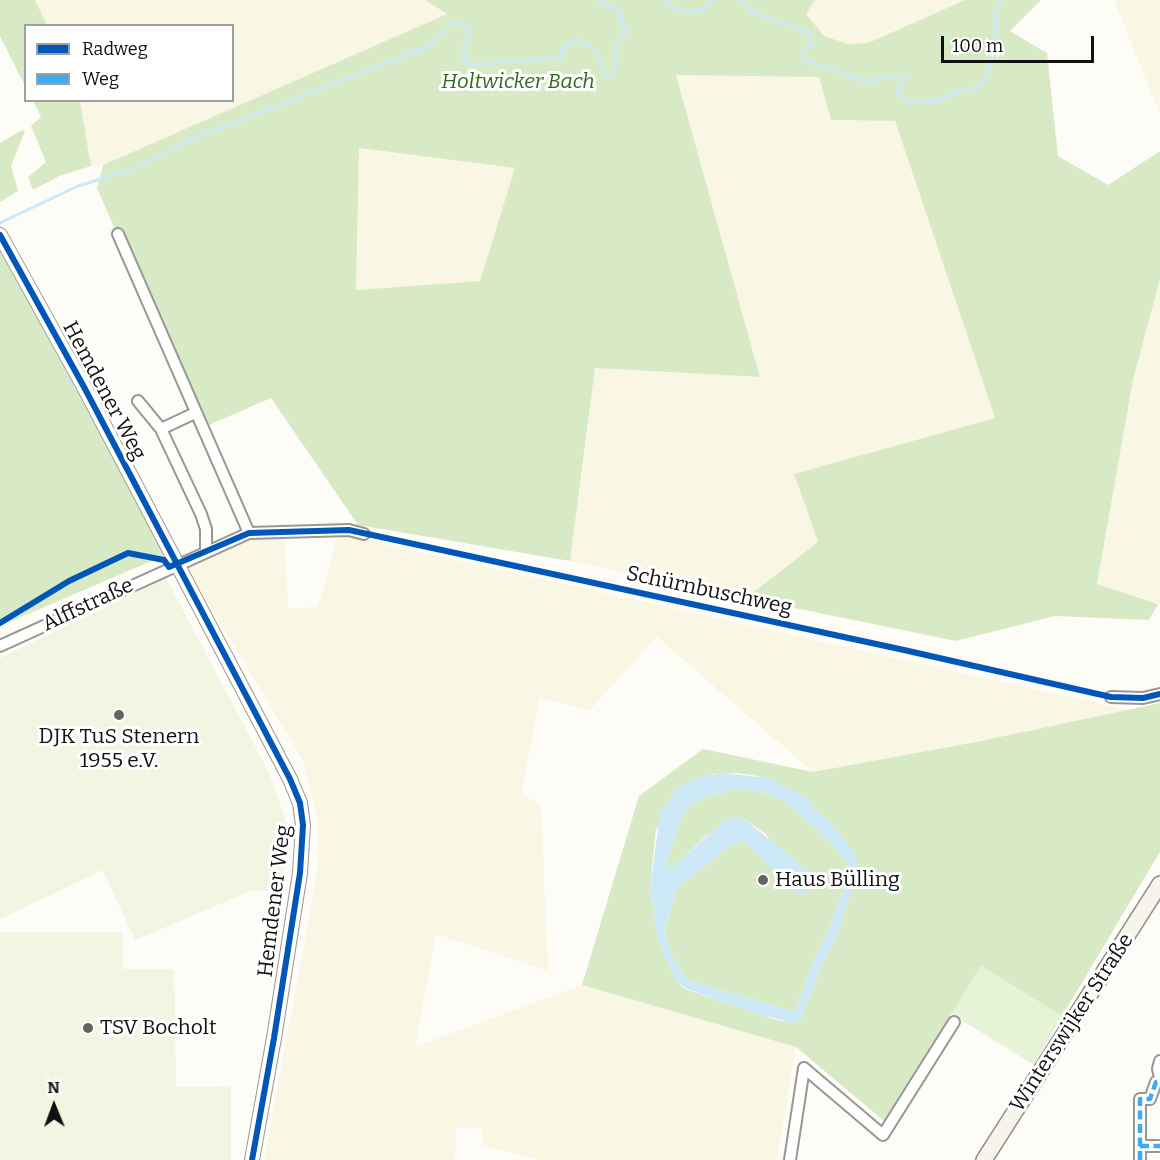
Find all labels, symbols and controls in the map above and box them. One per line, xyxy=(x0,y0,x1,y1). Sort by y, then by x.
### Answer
legend xyxy=(24,24,234,102)
scale bar xyxy=(944,24,1097,62)
text: 100 m xyxy=(952,35,1003,57)
text: Radweg xyxy=(82,38,148,60)
text: Weg xyxy=(82,68,119,90)
park label: Holtwicker Bach xyxy=(441,69,595,95)
street label: Hemdener Weg xyxy=(57,317,151,465)
street label: Schürnbuschweg xyxy=(624,561,794,621)
street label: Alffstraße xyxy=(38,573,138,637)
marker: DJK TuS Stenern 1955 e.V. xyxy=(112,708,126,722)
place label: DJK TuS Stenern 1955 e.V. xyxy=(39,724,199,774)
street label: Hemdener Weg xyxy=(253,823,297,979)
place label: Haus Bülling xyxy=(775,867,900,893)
marker: Haus Bülling xyxy=(756,873,770,887)
street label: Winterswijker Straße xyxy=(1005,929,1139,1117)
place label: TSV Bocholt xyxy=(100,1015,217,1041)
marker: TSV Bocholt xyxy=(81,1021,95,1035)
north arrow xyxy=(24,1076,84,1136)
text: N xyxy=(47,1078,60,1097)

